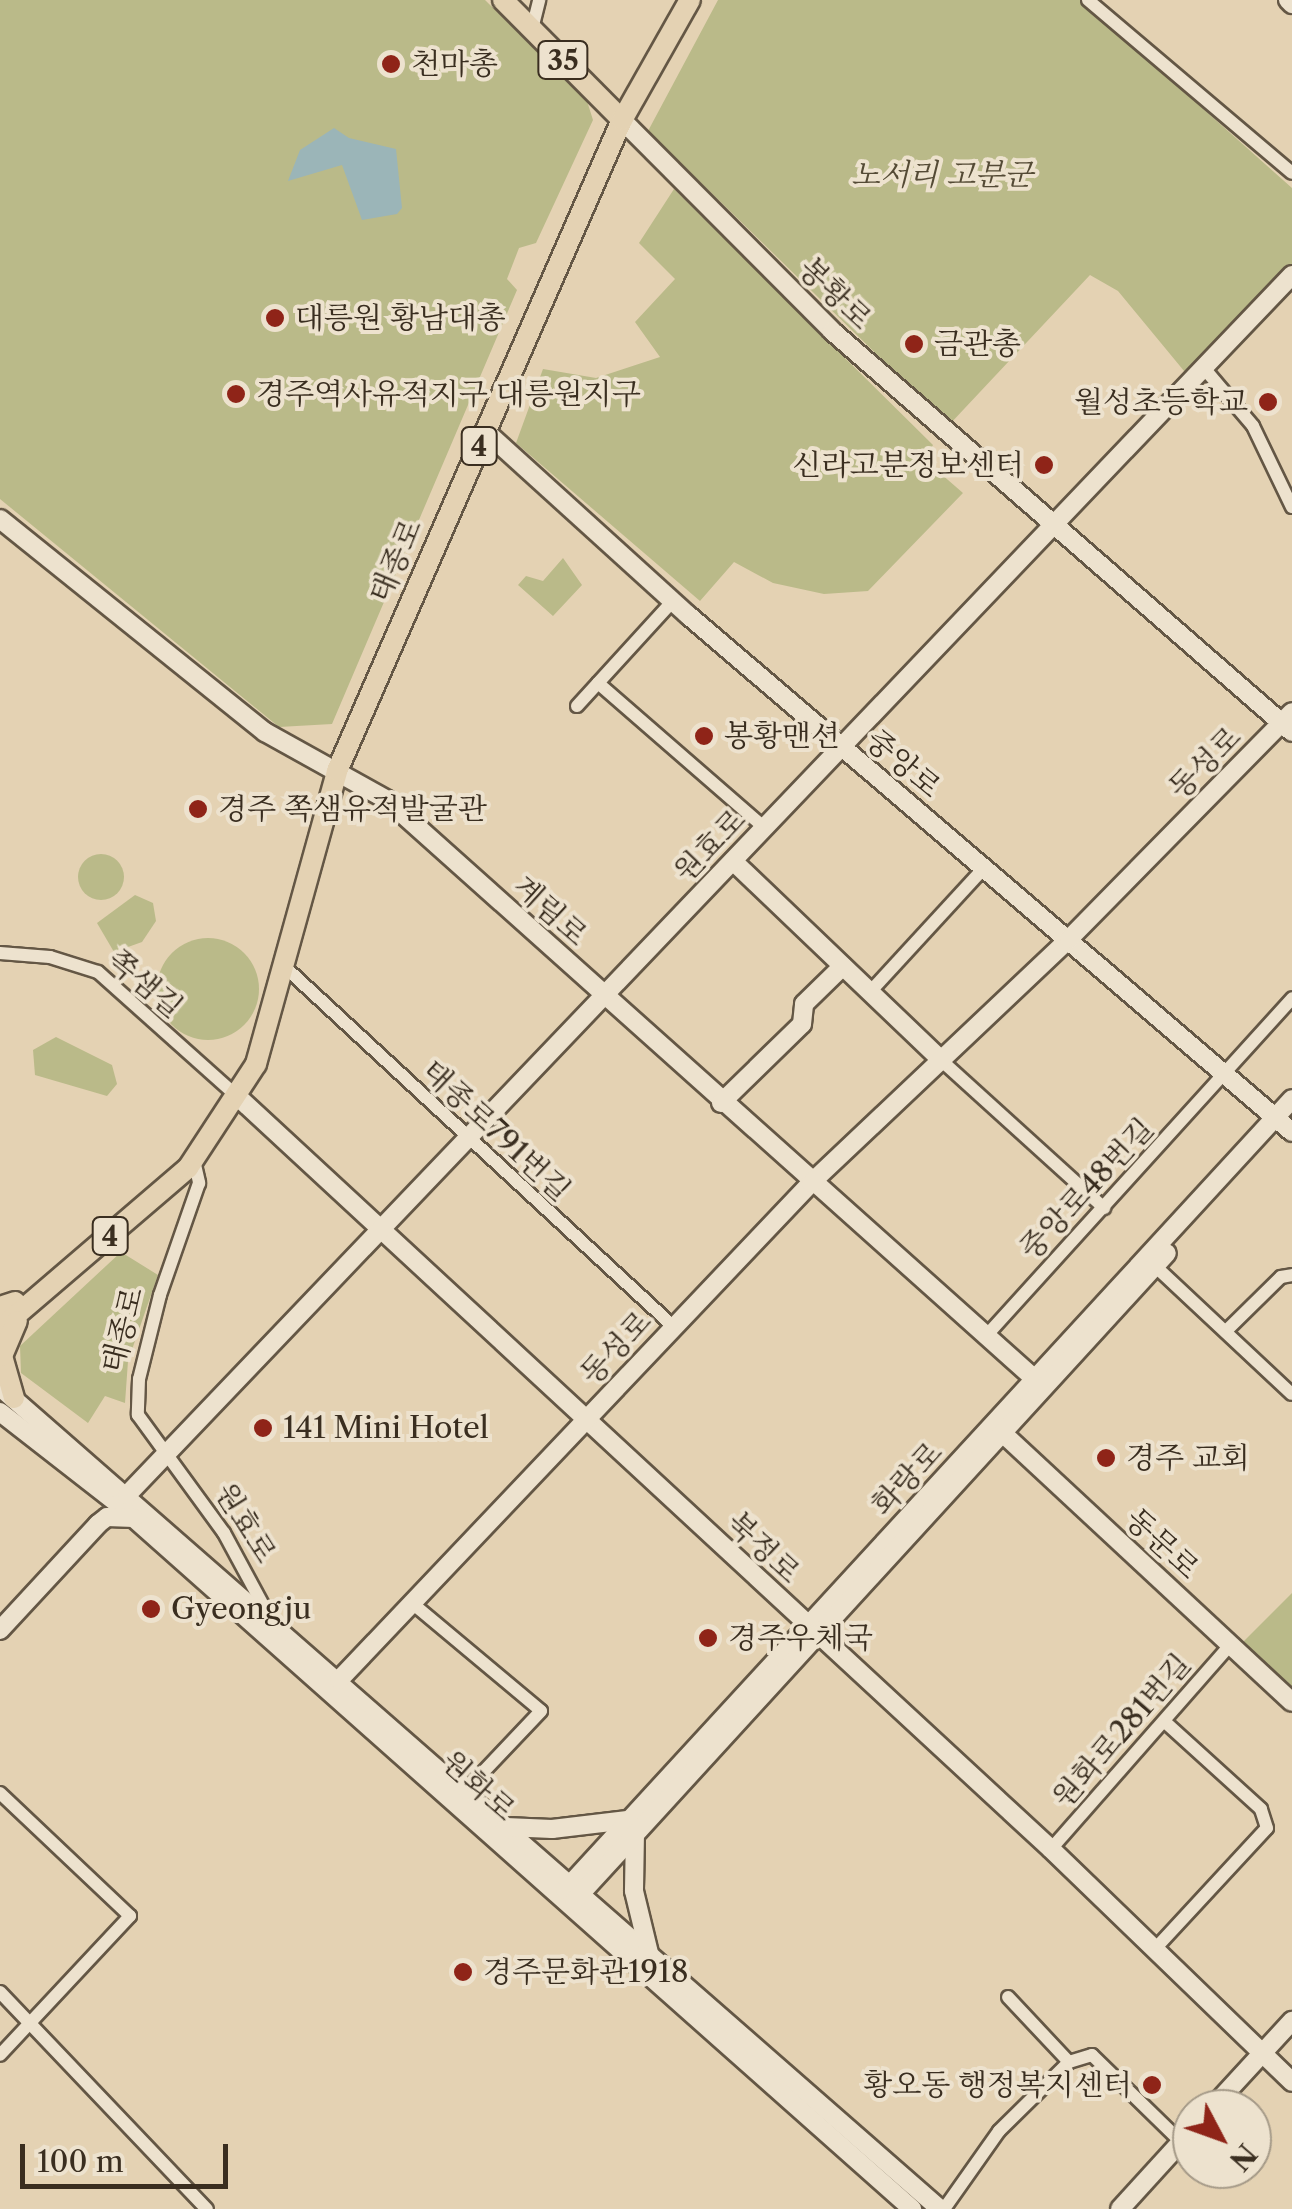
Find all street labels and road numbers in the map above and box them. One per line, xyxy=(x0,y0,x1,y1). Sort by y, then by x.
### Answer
road number: 35 xyxy=(536,37,590,83)
street label: 봉황로 xyxy=(791,251,879,337)
road number: 4 xyxy=(459,423,499,469)
street label: 태종로 xyxy=(362,514,430,608)
street label: 동성로 xyxy=(1162,720,1248,806)
street label: 중앙로 xyxy=(858,722,948,806)
street label: 원효로 xyxy=(667,802,753,890)
street label: 계림로 xyxy=(506,869,594,953)
street label: 쪽샘길 xyxy=(100,942,190,1026)
street label: 태종로791번길 xyxy=(414,1053,578,1209)
street label: 중앙로48번길 xyxy=(1012,1111,1162,1267)
road number: 4 xyxy=(90,1213,130,1259)
street label: 태종로 xyxy=(95,1283,151,1377)
street label: 동성로 xyxy=(573,1304,659,1392)
street label: 화랑로 xyxy=(864,1435,950,1523)
street label: 원효로 xyxy=(207,1477,283,1569)
street label: 동문로 xyxy=(1118,1501,1206,1587)
street label: 북정로 xyxy=(719,1505,807,1591)
street label: 원화로281번길 xyxy=(1045,1647,1199,1815)
street label: 원화로 xyxy=(434,1744,522,1828)

